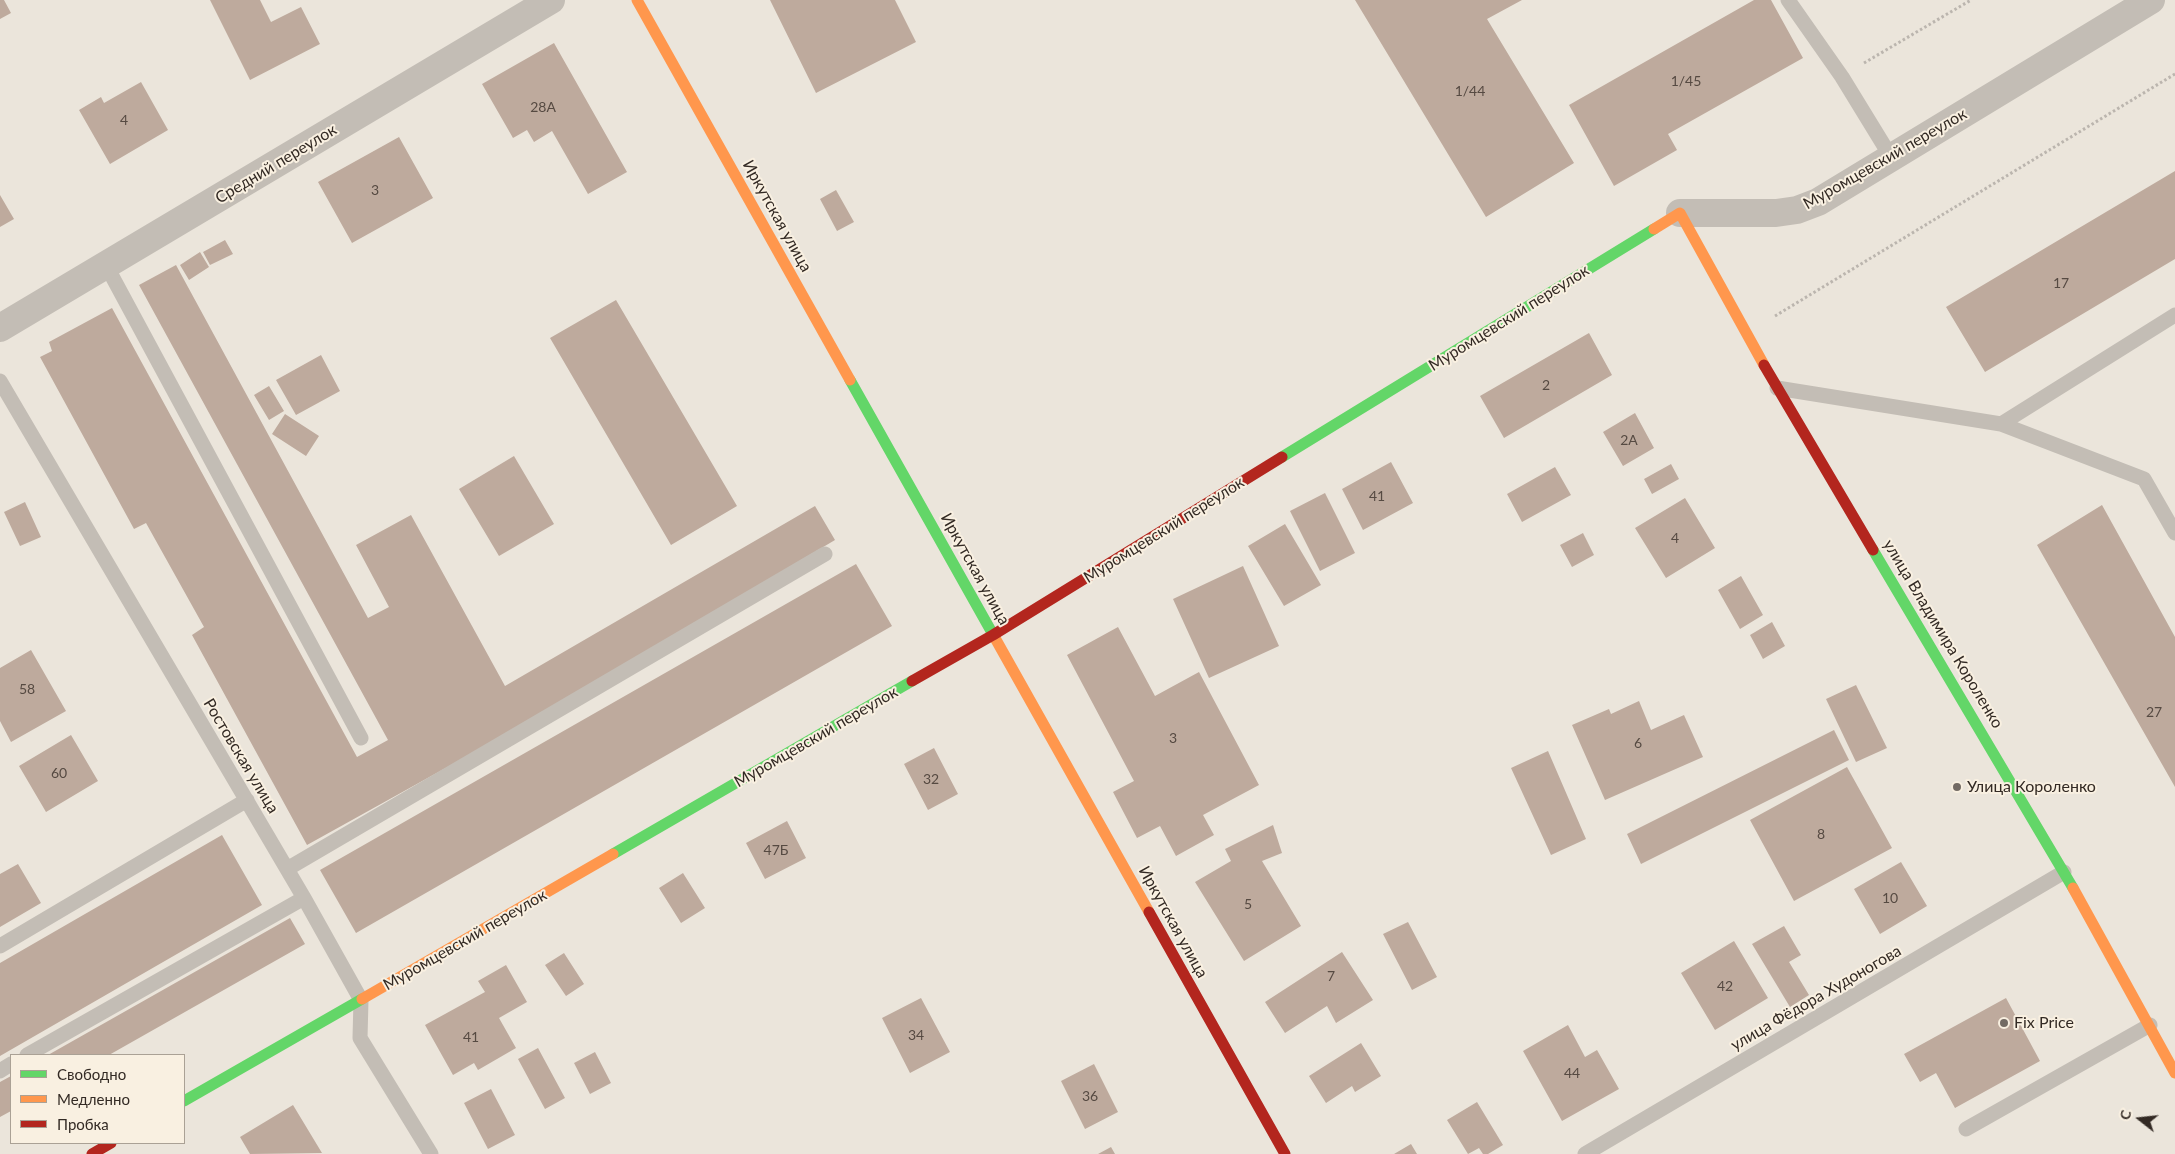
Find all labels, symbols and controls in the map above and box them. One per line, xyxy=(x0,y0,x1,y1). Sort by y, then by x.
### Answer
house number: 1/45 xyxy=(1671,73,1701,89)
house number: 1/44 xyxy=(1455,83,1485,99)
house number: 28А xyxy=(530,99,556,115)
street label: Муромцевский переулок xyxy=(1800,104,1970,214)
house number: 4 xyxy=(120,112,128,128)
street label: Средний переулок xyxy=(212,120,340,208)
street label: Иркутская улица xyxy=(738,157,816,275)
house number: 3 xyxy=(371,182,379,198)
street label: Муромцевский переулок xyxy=(1425,261,1593,375)
house number: 17 xyxy=(2053,275,2069,291)
house number: 2 xyxy=(1542,377,1550,393)
house number: 2А xyxy=(1620,432,1638,448)
street label: Муромцевский переулок xyxy=(1080,473,1248,587)
house number: 41 xyxy=(1369,488,1385,504)
street label: Иркутская улица xyxy=(936,510,1014,628)
house number: 4 xyxy=(1671,530,1679,546)
street label: улица Владимира Короленко xyxy=(1879,536,2007,732)
house number: 58 xyxy=(19,681,35,697)
street label: Муромцевский переулок xyxy=(731,682,901,792)
street label: Ростовская улица xyxy=(199,695,283,817)
house number: 27 xyxy=(2146,704,2162,720)
house number: 3 xyxy=(1169,730,1177,746)
house number: 6 xyxy=(1634,735,1642,751)
house number: 60 xyxy=(51,765,67,781)
house number: 32 xyxy=(923,771,939,787)
place label: Улица Короленко xyxy=(1967,777,2096,797)
marker: Улица Короленко xyxy=(1951,781,1963,793)
house number: 8 xyxy=(1817,826,1825,842)
house number: 47Б xyxy=(764,842,788,858)
street label: Иркутская улица xyxy=(1134,863,1212,981)
street label: Муромцевский переулок xyxy=(380,885,550,995)
house number: 10 xyxy=(1882,890,1898,906)
house number: 5 xyxy=(1244,896,1252,912)
street label: улица Фёдора Худоногова xyxy=(1727,941,1905,1055)
house number: 7 xyxy=(1327,968,1335,984)
house number: 42 xyxy=(1717,978,1733,994)
place label: Fix Price xyxy=(2014,1013,2074,1033)
marker: Fix Price xyxy=(1998,1017,2010,1029)
house number: 34 xyxy=(908,1027,924,1043)
house number: 41 xyxy=(463,1029,479,1045)
legend xyxy=(10,1054,185,1144)
text: Свободно xyxy=(57,1065,126,1083)
house number: 44 xyxy=(1564,1065,1580,1081)
house number: 36 xyxy=(1082,1088,1098,1104)
text: Медленно xyxy=(57,1090,130,1108)
north arrow xyxy=(2115,1094,2165,1144)
text: С xyxy=(2116,1108,2135,1122)
text: Пробка xyxy=(57,1115,109,1133)

